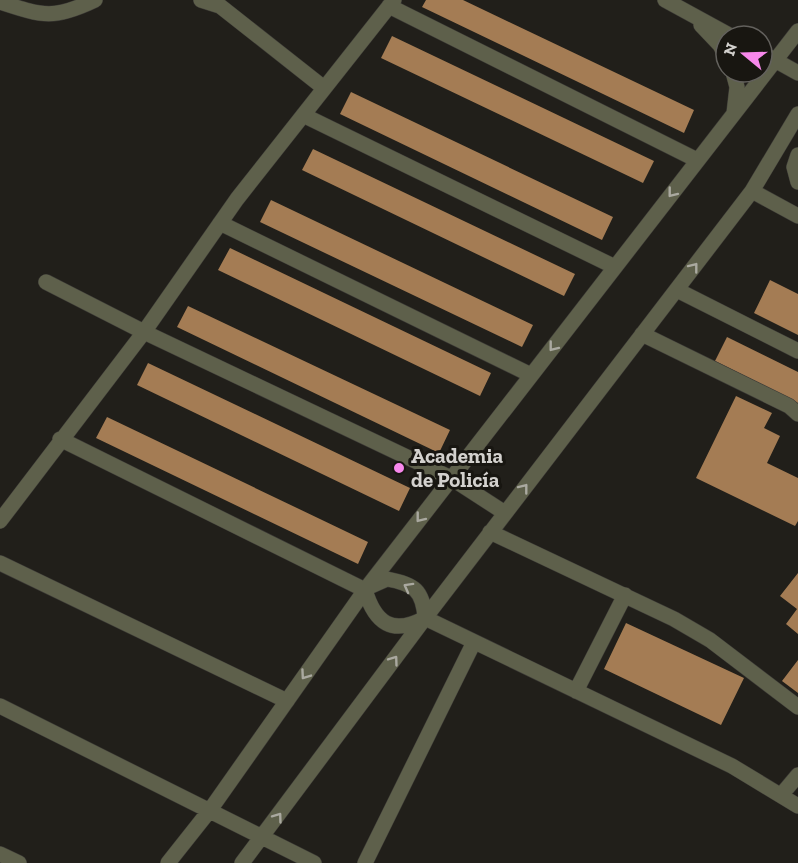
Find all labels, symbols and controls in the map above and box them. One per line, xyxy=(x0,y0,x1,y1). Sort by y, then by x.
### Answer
north arrow xyxy=(714,24,774,84)
text: N xyxy=(719,40,741,58)
one-way arrow xyxy=(669,186,680,197)
one-way arrow xyxy=(687,262,698,273)
one-way arrow xyxy=(549,341,560,352)
place label: Academia de Policía xyxy=(411,443,503,492)
marker: Academia de Policía xyxy=(392,461,406,475)
one-way arrow xyxy=(517,483,528,494)
one-way arrow xyxy=(417,511,428,522)
one-way arrow xyxy=(404,583,414,594)
one-way arrow xyxy=(387,656,398,667)
one-way arrow xyxy=(301,669,312,680)
one-way arrow xyxy=(271,812,282,823)

